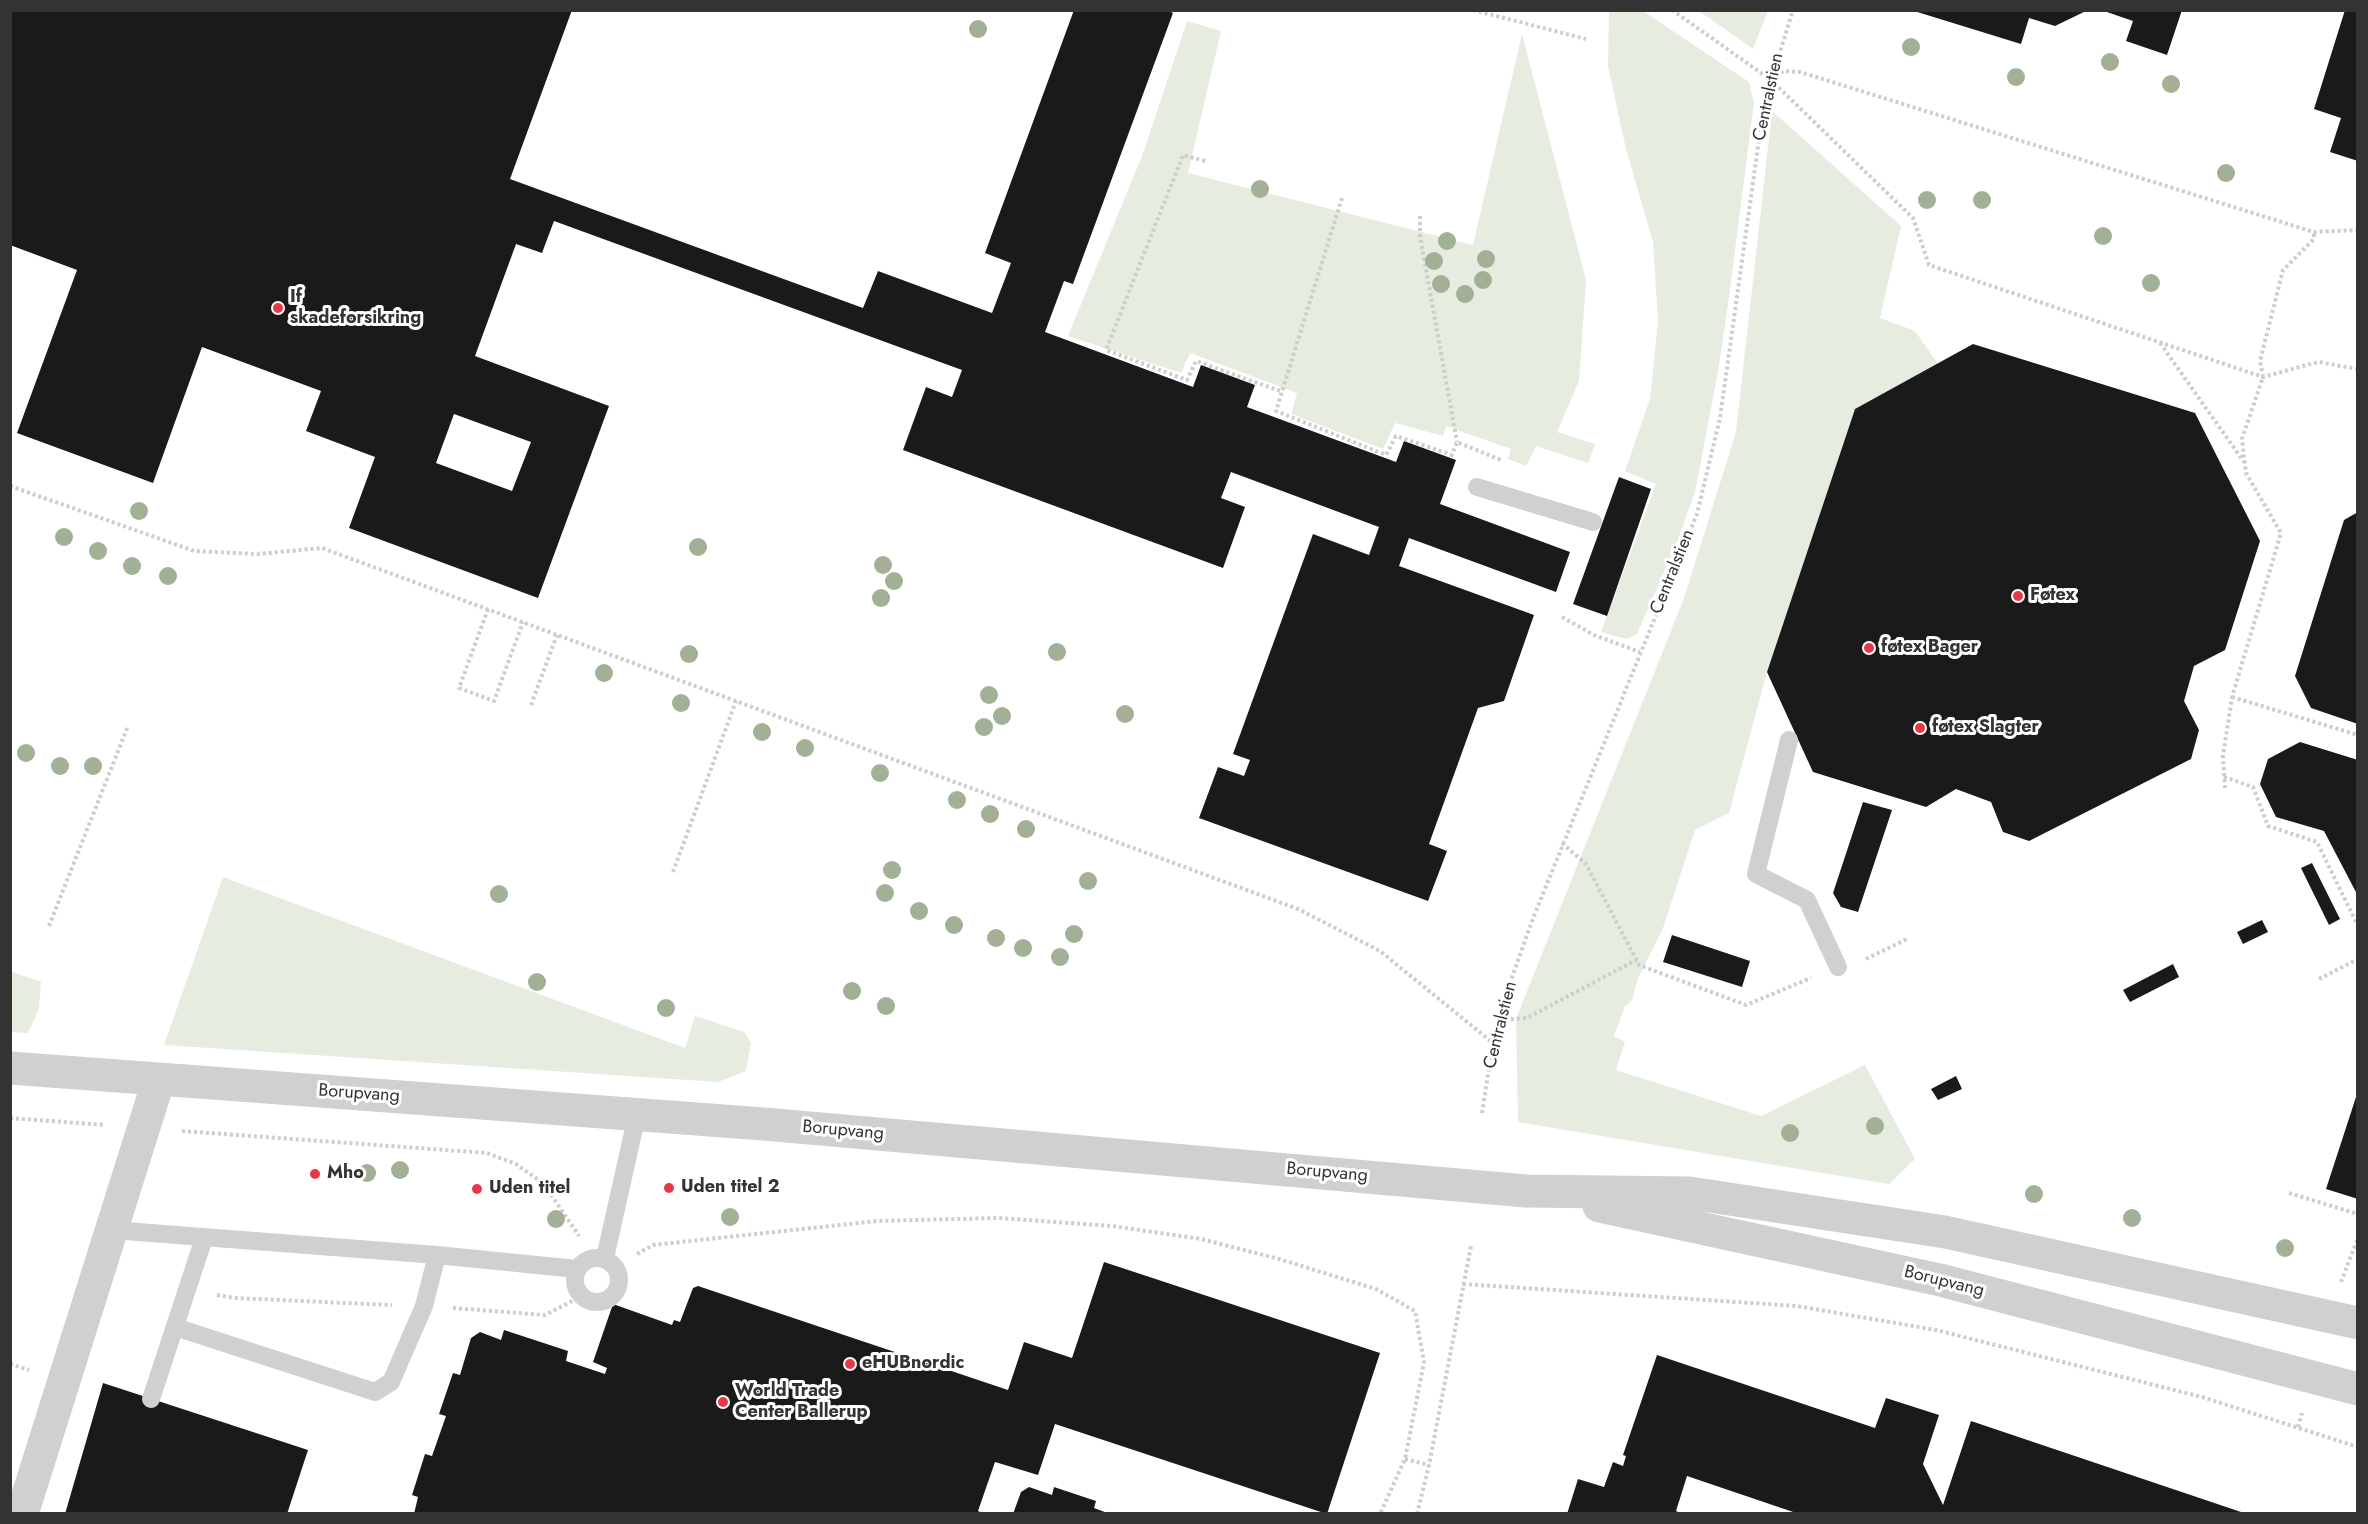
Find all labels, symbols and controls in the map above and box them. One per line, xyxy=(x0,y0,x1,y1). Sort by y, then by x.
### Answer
street label: Centralstien xyxy=(1749,51,1789,143)
place label: If skadeforsikring xyxy=(290,287,421,330)
marker: If skadeforsikring xyxy=(271,301,285,315)
street label: Centralstien xyxy=(1646,527,1700,617)
place label: Føtex xyxy=(2030,585,2075,607)
marker: Føtex xyxy=(2011,589,2025,603)
place label: føtex Bager xyxy=(1881,637,1978,659)
marker: føtex Bager xyxy=(1862,641,1876,655)
place label: føtex Slagter xyxy=(1932,717,2039,739)
marker: føtex Slagter xyxy=(1913,721,1927,735)
street label: Centralstien xyxy=(1480,979,1522,1071)
street label: Borupvang xyxy=(317,1080,401,1108)
street label: Borupvang xyxy=(801,1117,885,1145)
street label: Borupvang xyxy=(1285,1159,1369,1187)
place label: Mho xyxy=(327,1163,364,1185)
marker: Mho xyxy=(308,1167,322,1181)
place label: Uden titel 2 xyxy=(681,1177,780,1199)
place label: Uden titel xyxy=(489,1178,570,1200)
marker: Uden titel 2 xyxy=(662,1181,676,1195)
marker: Uden titel xyxy=(470,1182,484,1196)
street label: Borupvang xyxy=(1902,1262,1986,1302)
place label: eHUBnordic xyxy=(862,1353,964,1375)
marker: eHUBnordic xyxy=(843,1357,857,1371)
place label: World Trade Center Ballerup xyxy=(735,1381,868,1424)
marker: World Trade Center Ballerup xyxy=(716,1395,730,1409)

